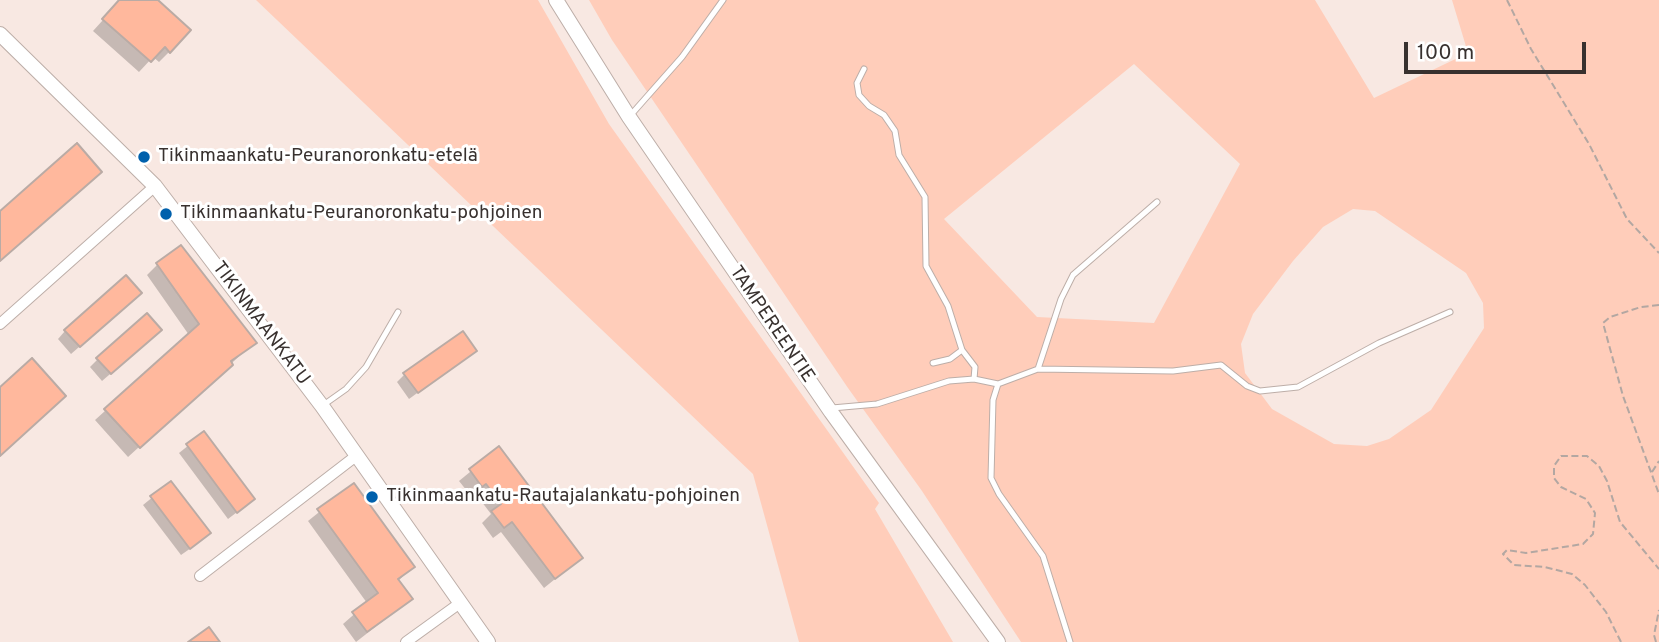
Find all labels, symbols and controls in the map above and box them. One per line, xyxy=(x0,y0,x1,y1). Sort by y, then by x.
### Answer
scale bar xyxy=(1407,28,1589,72)
text: 100 m xyxy=(1417,40,1474,67)
place label: Tikinmaankatu-Peuranoronkatu-etelä xyxy=(158,146,478,168)
marker: Tikinmaankatu-Peuranoronkatu-etelä xyxy=(136,149,152,165)
place label: Tikinmaankatu-Peuranoronkatu-pohjoinen xyxy=(180,203,543,225)
marker: Tikinmaankatu-Peuranoronkatu-pohjoinen xyxy=(158,206,174,222)
street label: TIKINMAANKATU xyxy=(206,258,314,390)
street label: TAMPEREENTIE xyxy=(724,262,818,388)
place label: Tikinmaankatu-Rautajalankatu-pohjoinen xyxy=(386,486,740,508)
marker: Tikinmaankatu-Rautajalankatu-pohjoinen xyxy=(364,489,380,505)

